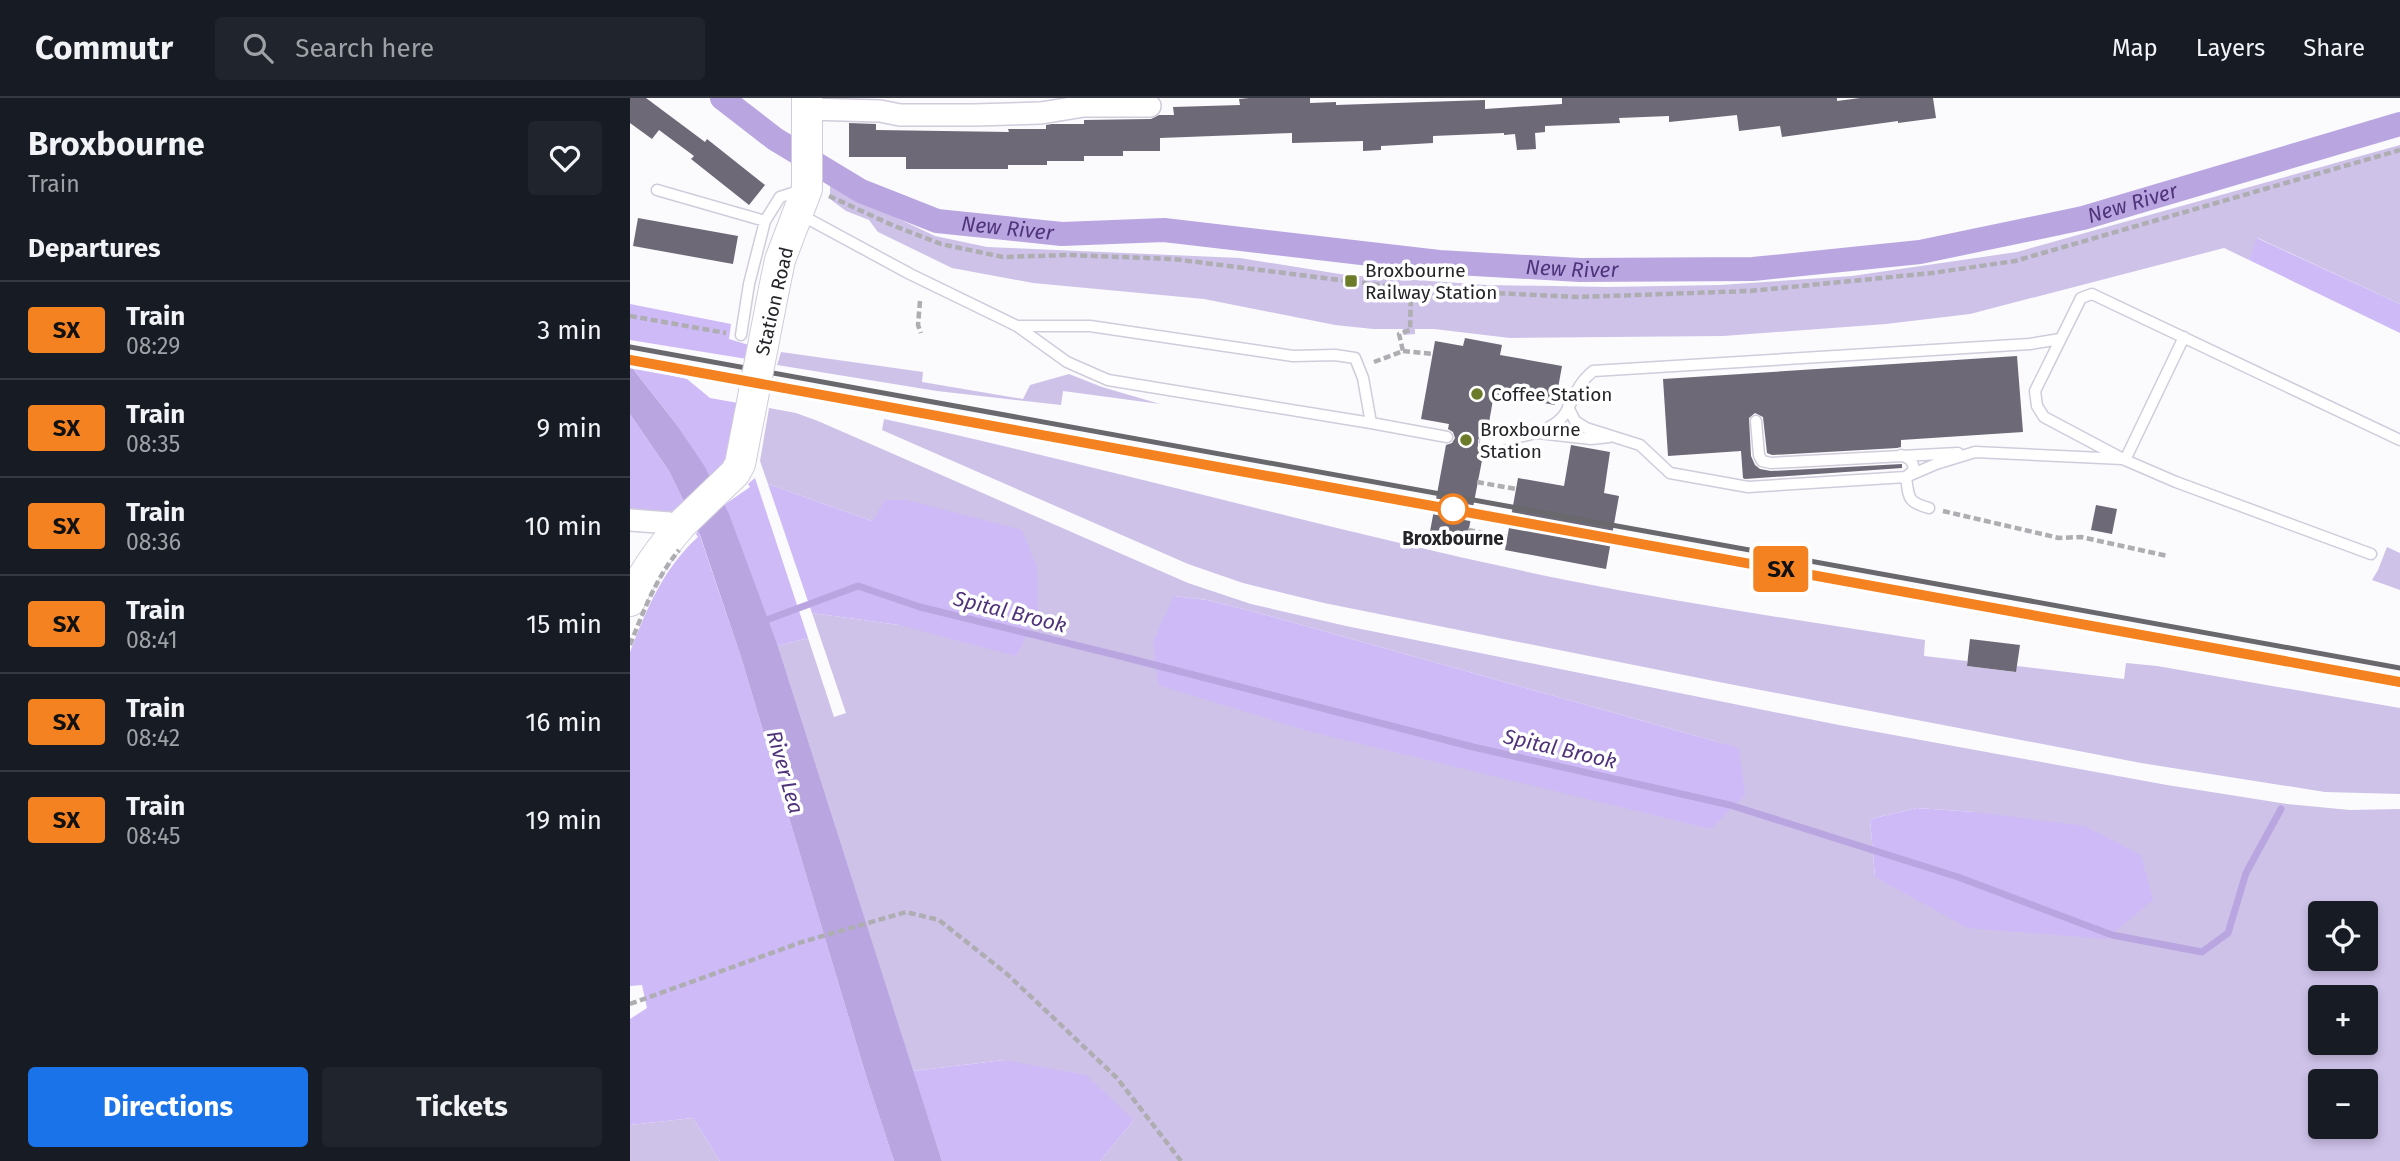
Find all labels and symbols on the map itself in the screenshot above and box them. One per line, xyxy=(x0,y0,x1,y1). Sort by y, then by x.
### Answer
water label: New River xyxy=(2084,177,2182,229)
water label: New River xyxy=(960,211,1056,246)
street label: Station Road xyxy=(751,245,798,358)
water label: New River xyxy=(1525,254,1619,283)
place label: Broxbourne Railway Station xyxy=(1365,259,1497,304)
marker: Broxbourne Railway Station xyxy=(1343,273,1359,289)
place label: Coffee Station xyxy=(1491,383,1613,406)
marker: Coffee Station xyxy=(1469,386,1485,402)
place label: Broxbourne Station xyxy=(1480,418,1581,463)
marker: Broxbourne Station xyxy=(1458,432,1474,448)
marker: Broxbourne xyxy=(1438,494,1468,524)
place label: Broxbourne xyxy=(1402,527,1504,550)
line badge: SX xyxy=(1750,546,1812,592)
water label: Spital Brook xyxy=(950,585,1069,639)
water label: Spital Brook xyxy=(1500,723,1619,775)
water label: River Lea xyxy=(761,727,809,817)

